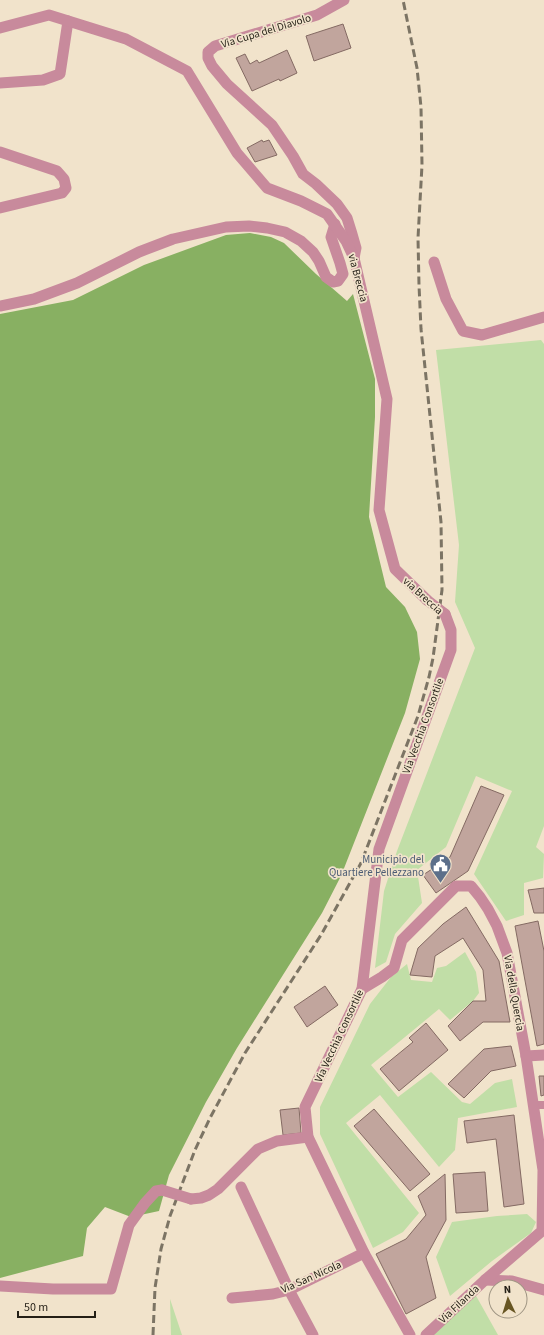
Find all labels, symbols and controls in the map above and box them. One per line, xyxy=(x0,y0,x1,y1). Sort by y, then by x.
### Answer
street label: Via Cupa del Diavolo xyxy=(219,10,313,52)
street label: via Breccia xyxy=(344,252,372,304)
street label: via Breccia xyxy=(400,574,446,618)
street label: Via Vecchia Consortile xyxy=(399,676,447,776)
place label: Municipio del Quartiere Pellezzano xyxy=(329,852,424,880)
public building icon: Municipio del Quartiere Pellezzano xyxy=(427,852,453,885)
street label: Via della Quercia xyxy=(500,954,528,1032)
street label: Via Vecchia Consortile xyxy=(311,987,367,1085)
street label: Via San Nicola xyxy=(278,1257,344,1297)
north arrow xyxy=(488,1279,528,1319)
street label: Via Filanda xyxy=(435,1281,483,1327)
text: N xyxy=(503,1282,512,1297)
scale bar xyxy=(18,1293,95,1319)
text: 50 m xyxy=(24,1299,48,1316)

